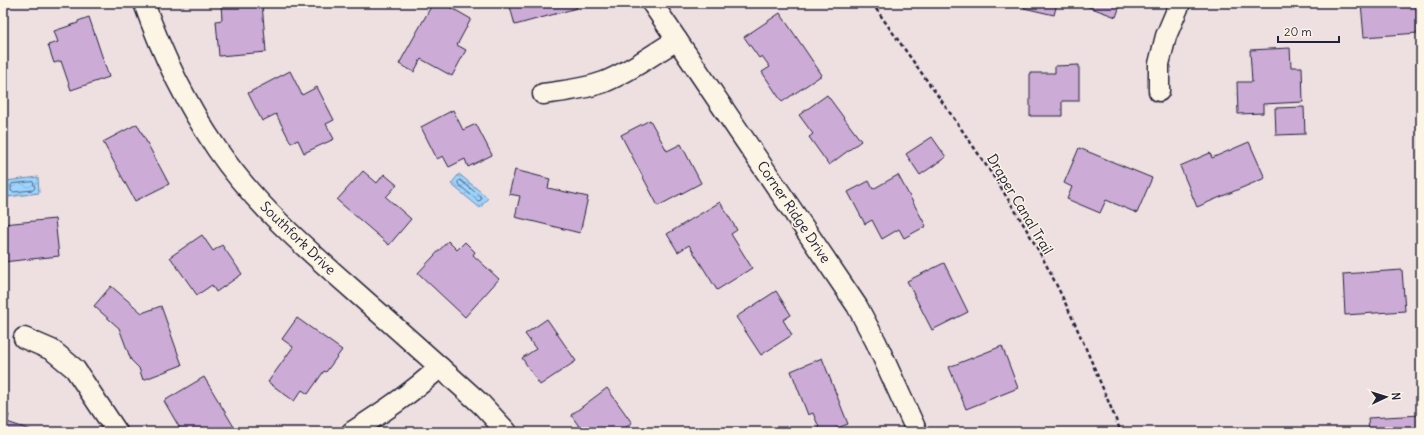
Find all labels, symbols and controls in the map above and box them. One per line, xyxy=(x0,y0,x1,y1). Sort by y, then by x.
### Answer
scale bar xyxy=(1278,18,1339,44)
text: 20 m xyxy=(1284,24,1312,39)
street label: Draper Canal Trail xyxy=(983,151,1057,257)
street label: Corner Ridge Drive xyxy=(753,157,835,267)
street label: Southfork Drive xyxy=(256,197,340,279)
north arrow xyxy=(1366,377,1406,417)
text: N xyxy=(1389,392,1403,401)

